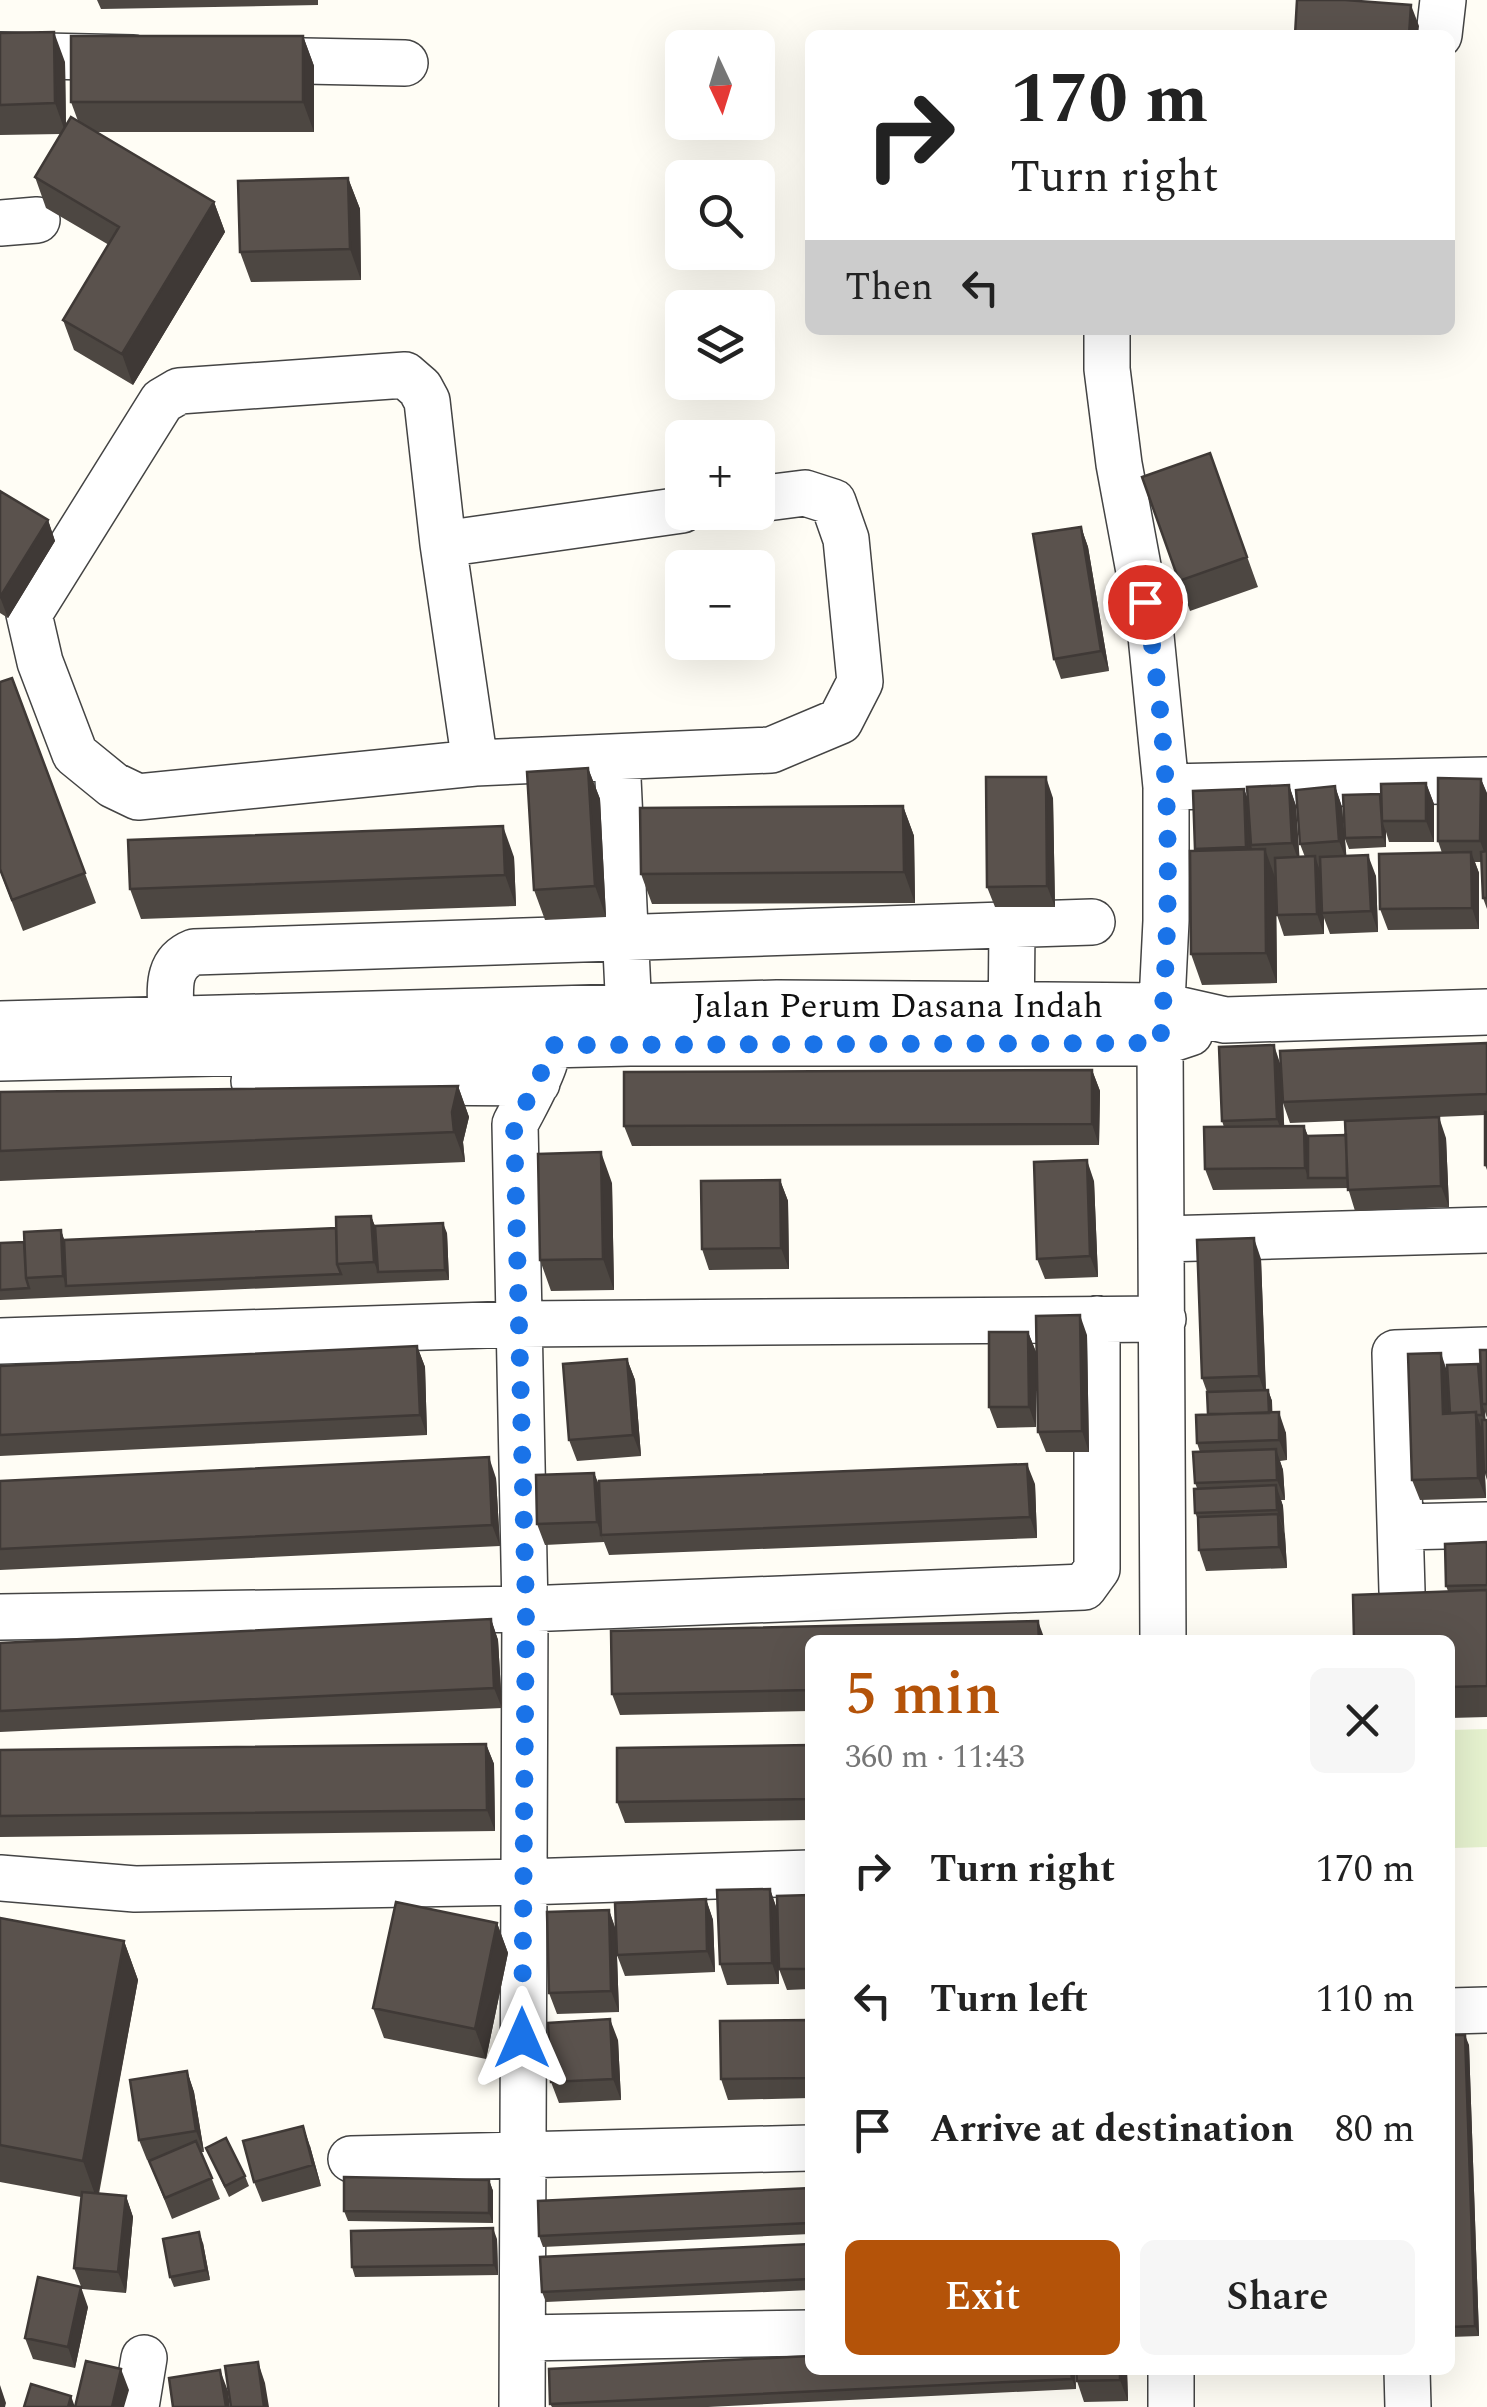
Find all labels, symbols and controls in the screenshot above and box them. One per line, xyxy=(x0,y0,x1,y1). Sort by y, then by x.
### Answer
north arrow xyxy=(665,30,775,140)
map controls xyxy=(665,30,775,660)
text: 170 m xyxy=(1010,47,1208,153)
icon: right xyxy=(845,70,975,200)
text: Turn right xyxy=(1010,143,1219,212)
button: search xyxy=(665,160,775,270)
text: Then xyxy=(845,259,933,317)
icon: left xyxy=(953,260,1008,315)
button: layers xyxy=(665,290,775,400)
button: + xyxy=(665,420,775,530)
button: − xyxy=(665,550,775,660)
pin xyxy=(1103,560,1188,645)
icon: arrive xyxy=(1118,575,1173,630)
street label: Jalan Perum Dasana Indah xyxy=(693,980,1103,1033)
text: 5 min xyxy=(845,1649,1001,1741)
button: close xyxy=(1310,1668,1415,1773)
text: 360 m · 11:43 xyxy=(845,1733,1025,1782)
text: Turn right xyxy=(930,1841,1115,1899)
text: 170 m xyxy=(1316,1841,1415,1899)
icon: right xyxy=(845,1843,900,1898)
text: Turn left xyxy=(930,1971,1088,2029)
text: 110 m xyxy=(1316,1971,1415,2029)
icon: left xyxy=(845,1973,900,2028)
position arrow xyxy=(470,1986,574,2090)
text: Arrive at destination xyxy=(930,2101,1294,2159)
text: 80 m xyxy=(1335,2101,1415,2159)
icon: arrive xyxy=(845,2103,900,2158)
button: Exit xyxy=(845,2240,1120,2355)
button: Share xyxy=(1140,2240,1415,2355)

